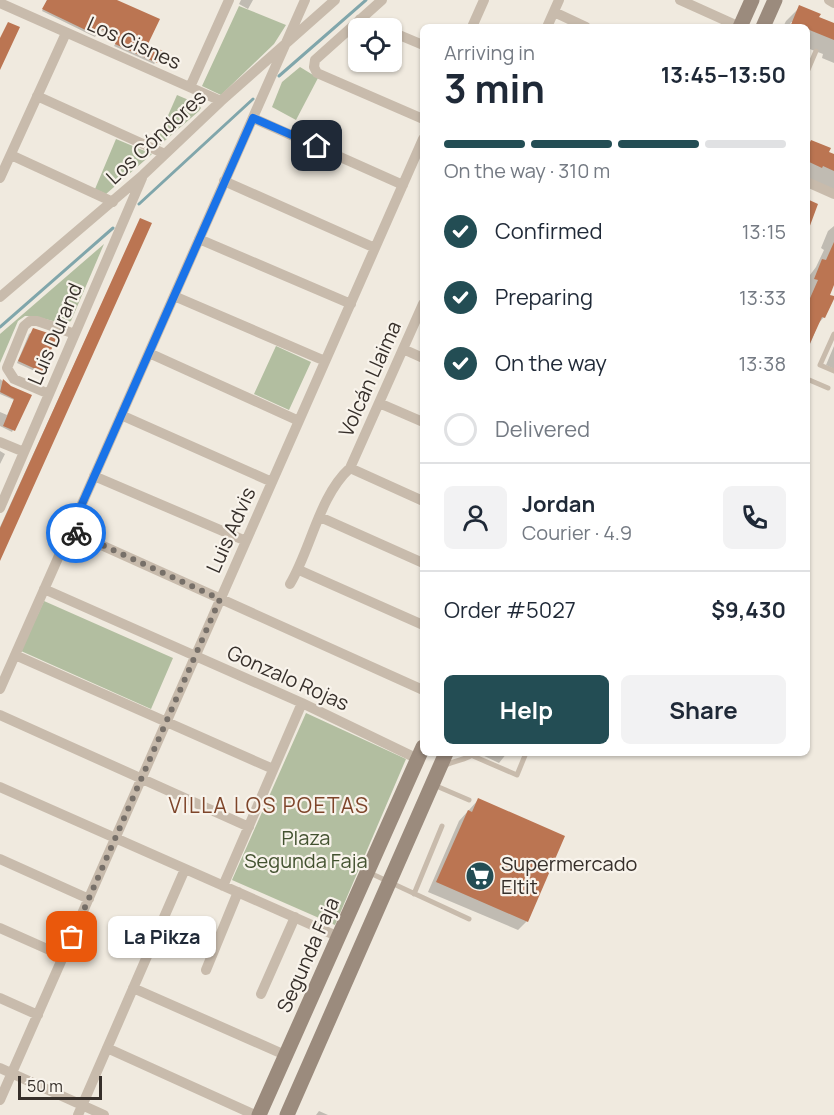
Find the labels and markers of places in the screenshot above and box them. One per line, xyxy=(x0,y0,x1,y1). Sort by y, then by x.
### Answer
pin xyxy=(291,120,342,171)
place label: Supermercado Eltit xyxy=(501,850,638,900)
supermarket icon: Supermercado Eltit xyxy=(464,860,496,892)
pin xyxy=(46,911,97,962)
callout: La Pikza xyxy=(108,916,216,958)

